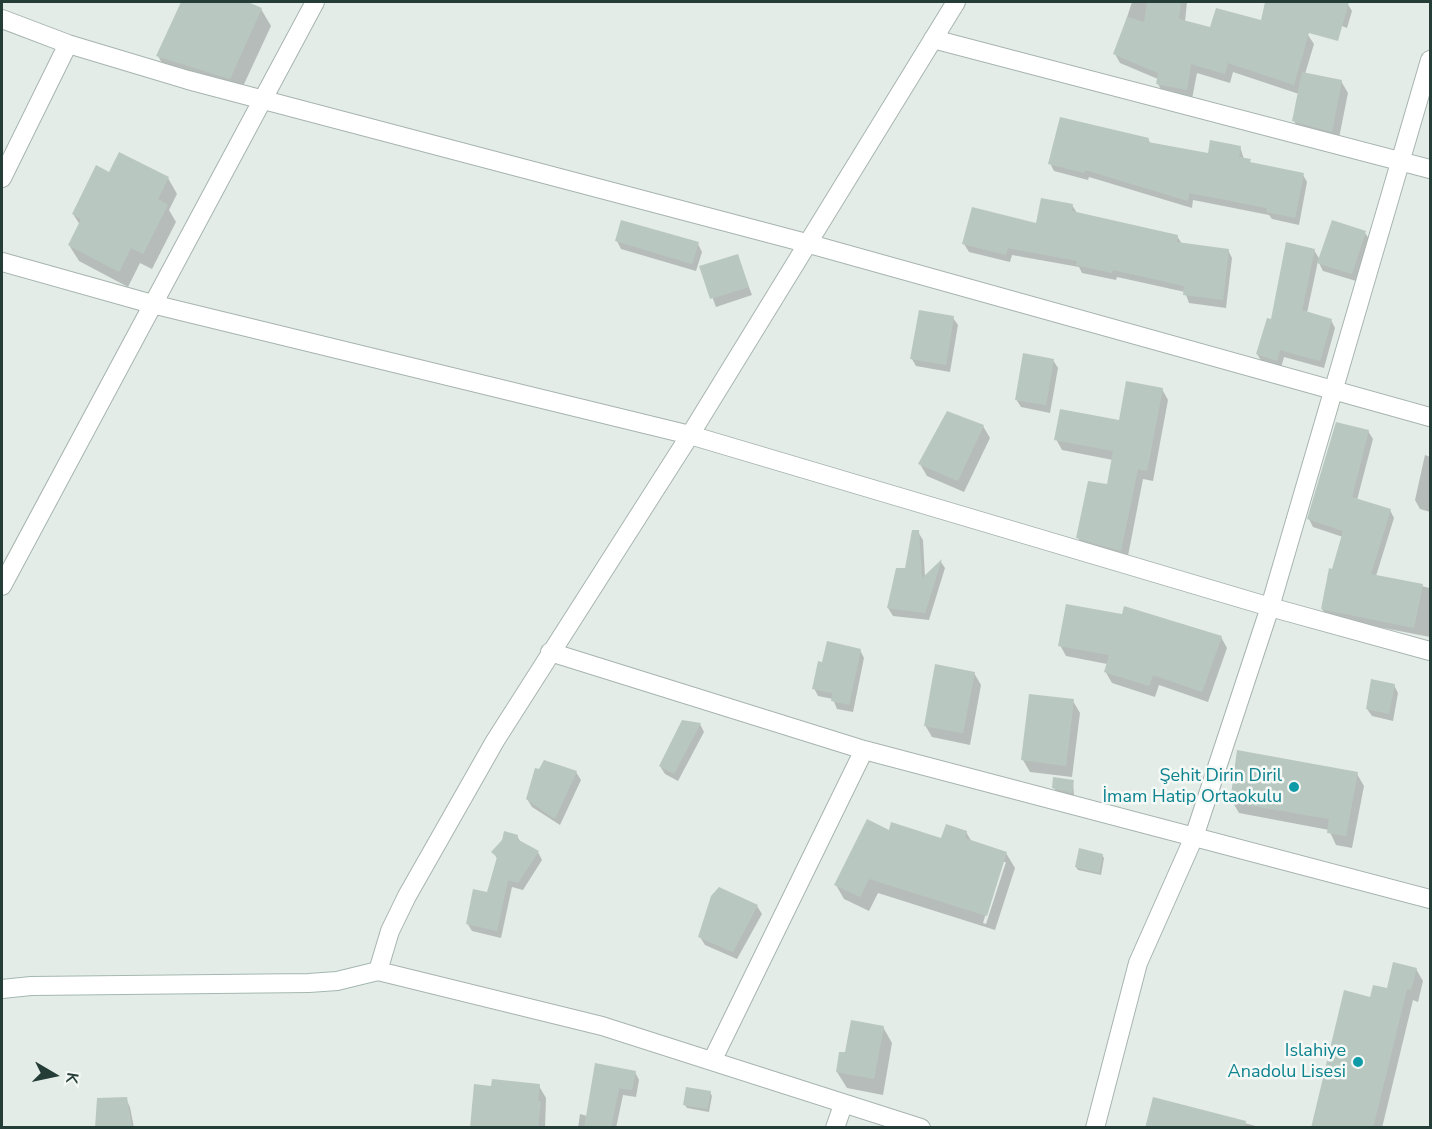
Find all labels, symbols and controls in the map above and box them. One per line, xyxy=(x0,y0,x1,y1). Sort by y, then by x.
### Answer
place label: Şehit Dirin Diril İmam Hatip Ortaokulu xyxy=(1102,766,1282,808)
marker: Şehit Dirin Diril İmam Hatip Ortaokulu xyxy=(1287,780,1301,794)
place label: Islahiye Anadolu Lisesi xyxy=(1228,1041,1346,1084)
north arrow xyxy=(24,1045,84,1105)
marker: Islahiye Anadolu Lisesi xyxy=(1351,1055,1365,1069)
text: K xyxy=(60,1071,83,1085)

